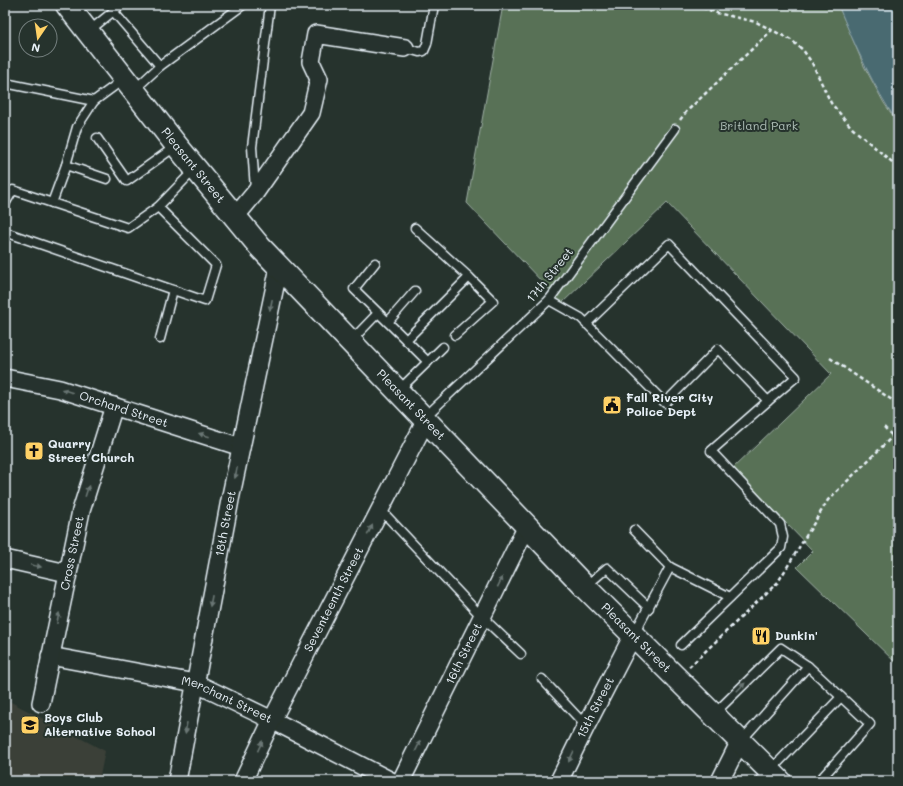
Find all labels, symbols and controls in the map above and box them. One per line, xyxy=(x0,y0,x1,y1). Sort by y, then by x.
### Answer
north arrow xyxy=(18,18,58,58)
text: N xyxy=(30,40,41,56)
park label: Britland Park xyxy=(720,117,798,133)
street label: Pleasant Street xyxy=(158,124,229,206)
street label: 17th Street xyxy=(522,244,576,305)
one-way arrow xyxy=(268,299,274,311)
street label: Pleasant Street xyxy=(374,365,449,443)
street label: Orchard Street xyxy=(77,387,171,430)
one-way arrow xyxy=(61,388,73,394)
place label: Fall River City Police Dept xyxy=(626,389,714,419)
public building icon: Fall River City Police Dept xyxy=(601,394,623,416)
one-way arrow xyxy=(198,432,210,438)
place label: Quarry Street Church xyxy=(48,435,134,465)
church icon: Quarry Street Church xyxy=(23,440,45,462)
one-way arrow xyxy=(233,467,239,479)
one-way arrow xyxy=(84,485,90,497)
street label: 18th Street xyxy=(211,489,239,558)
street label: Cross Street xyxy=(56,514,87,592)
one-way arrow xyxy=(366,524,373,536)
street label: Seventeenth Street xyxy=(299,544,366,654)
one-way arrow xyxy=(30,563,42,569)
one-way arrow xyxy=(497,576,503,587)
one-way arrow xyxy=(207,595,213,607)
street label: Pleasant Street xyxy=(598,599,675,675)
one-way arrow xyxy=(55,612,61,624)
street label: 16th Street xyxy=(441,620,485,687)
restaurant icon: Dunkin' xyxy=(750,625,772,647)
place label: Dunkin' xyxy=(775,627,818,643)
street label: Merchant Street xyxy=(180,672,275,726)
street label: 15th Street xyxy=(572,674,617,740)
one-way arrow xyxy=(736,682,746,692)
place label: Boys Club Alternative School xyxy=(44,709,155,739)
school or university icon: Boys Club Alternative School xyxy=(19,714,41,736)
one-way arrow xyxy=(183,722,189,734)
one-way arrow xyxy=(257,740,263,751)
one-way arrow xyxy=(415,740,421,752)
one-way arrow xyxy=(568,751,574,762)

